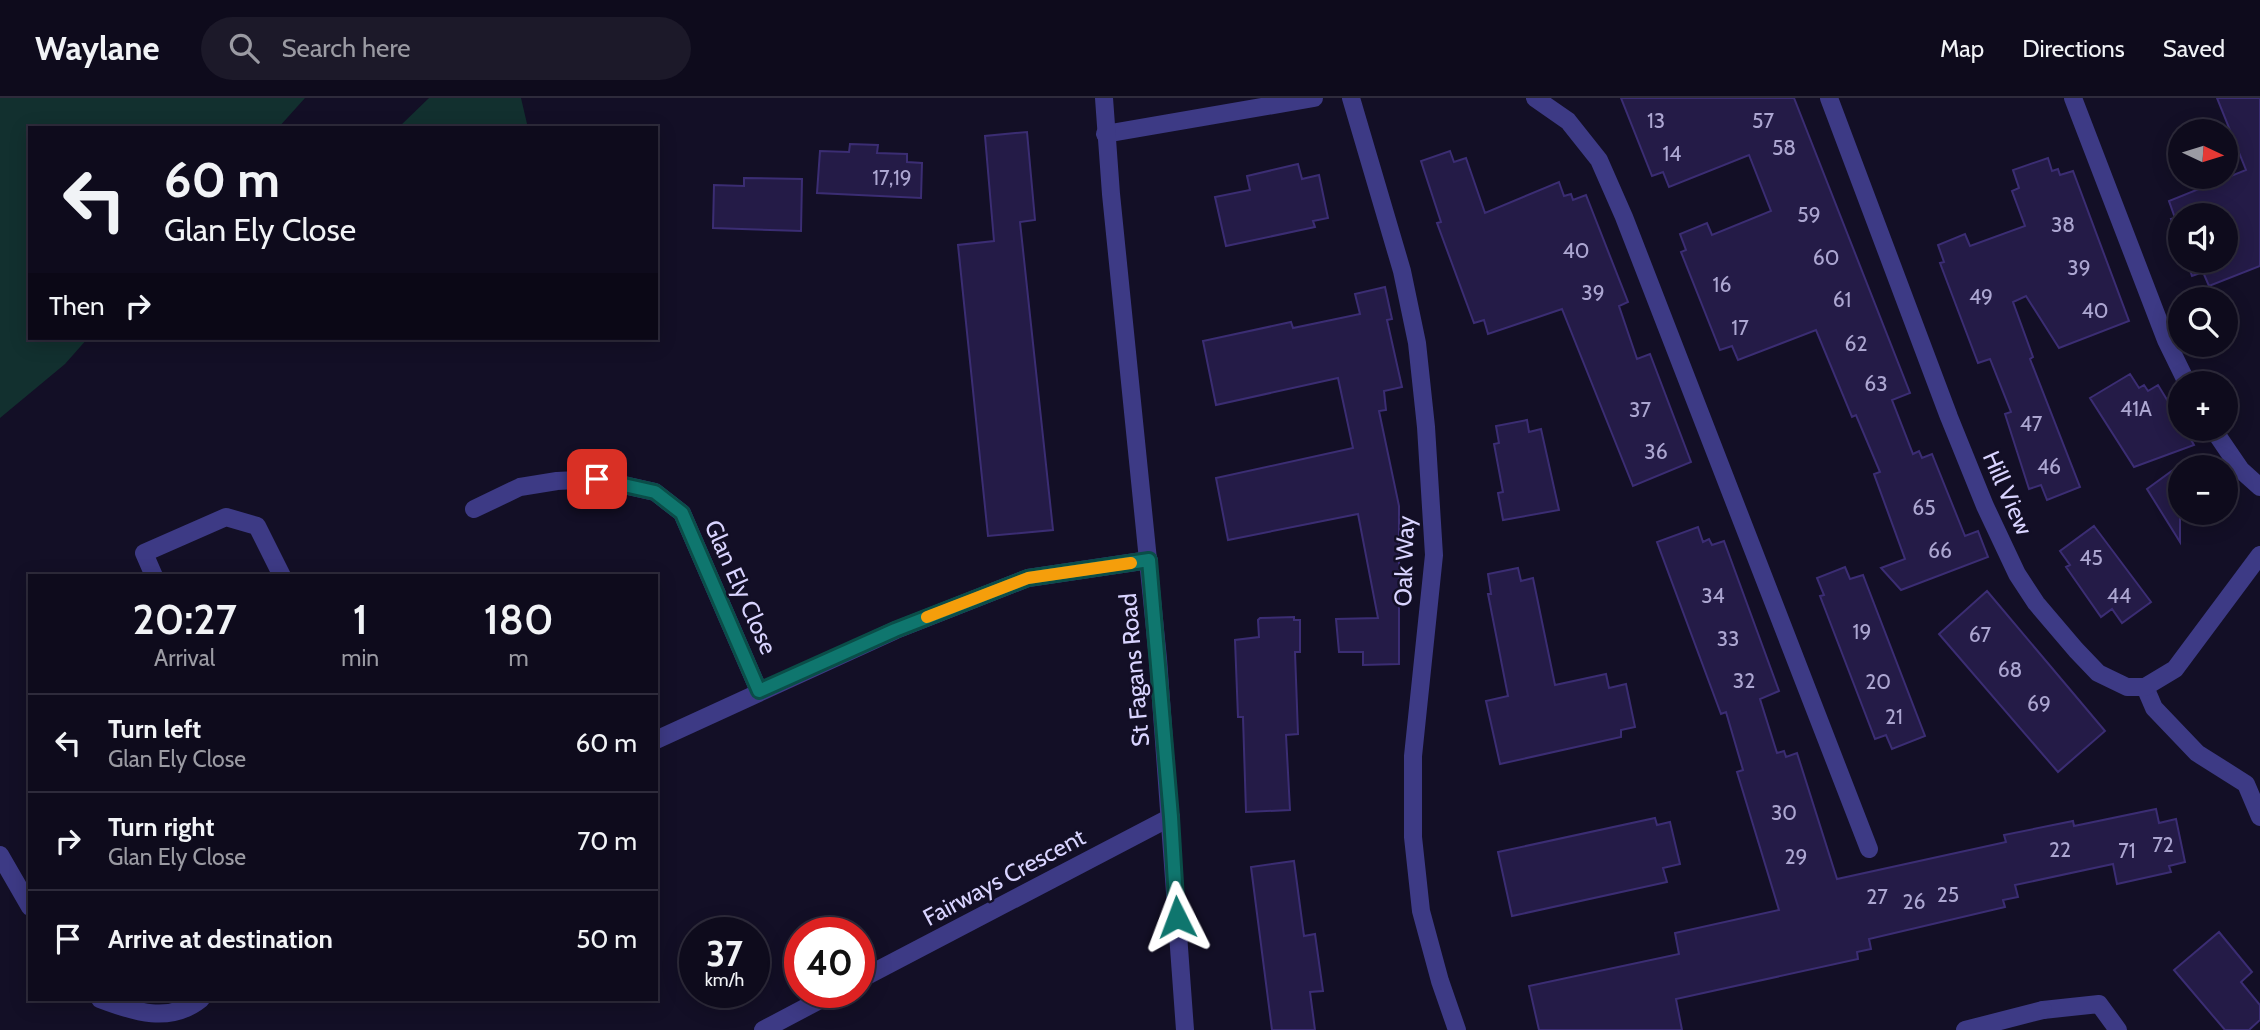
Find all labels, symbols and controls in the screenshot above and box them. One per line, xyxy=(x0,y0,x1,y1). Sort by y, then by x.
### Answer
search box xyxy=(201,17,691,80)
text: Waylane xyxy=(35,28,159,68)
icon: search xyxy=(225,29,263,67)
text: Search here xyxy=(281,32,411,64)
text: Map xyxy=(1940,34,1984,63)
text: Directions xyxy=(2022,34,2125,63)
text: Saved xyxy=(2163,34,2225,63)
house number: 13 xyxy=(1647,108,1665,133)
house number: 57 xyxy=(1752,108,1774,133)
north arrow xyxy=(2168,119,2238,189)
map controls xyxy=(2168,119,2238,525)
house number: 58 xyxy=(1772,135,1796,160)
house number: 14 xyxy=(1663,141,1681,166)
text: 60 m xyxy=(164,150,280,209)
icon: left xyxy=(49,154,140,245)
house number: 17,19 xyxy=(872,165,912,190)
house number: 59 xyxy=(1797,202,1821,227)
button: sound xyxy=(2168,203,2238,273)
text: Glan Ely Close xyxy=(164,210,356,249)
house number: 38 xyxy=(2051,212,2075,237)
house number: 40 xyxy=(1563,238,1589,263)
house number: 60 xyxy=(1813,245,1839,270)
house number: 39 xyxy=(2067,255,2091,280)
house number: 16 xyxy=(1713,272,1731,297)
house number: 39 xyxy=(1581,280,1605,305)
house number: 49 xyxy=(1969,284,1993,309)
icon: right xyxy=(119,287,157,325)
house number: 61 xyxy=(1833,287,1851,312)
button: search xyxy=(2168,287,2238,357)
text: Then xyxy=(49,290,105,322)
house number: 40 xyxy=(2082,298,2108,323)
house number: 17 xyxy=(1731,315,1749,340)
house number: 62 xyxy=(1845,331,1867,356)
house number: 63 xyxy=(1864,371,1888,396)
button: + xyxy=(2168,371,2238,441)
house number: 41A xyxy=(2120,396,2152,421)
house number: 37 xyxy=(1629,397,1651,422)
house number: 47 xyxy=(2020,411,2043,436)
house number: 36 xyxy=(1644,439,1668,464)
street label: Hill View xyxy=(1977,446,2040,540)
pin xyxy=(567,449,627,509)
house number: 46 xyxy=(2037,454,2061,479)
button: − xyxy=(2168,455,2238,525)
icon: arrive xyxy=(578,460,616,498)
house number: 65 xyxy=(1912,495,1936,520)
street label: Glan Ely Close xyxy=(698,515,784,659)
street label: Oak Way xyxy=(1388,515,1420,607)
house number: 66 xyxy=(1928,538,1952,563)
house number: 45 xyxy=(2079,545,2103,570)
house number: 34 xyxy=(1701,583,1725,608)
house number: 44 xyxy=(2107,583,2131,608)
street label: St Fagans Road xyxy=(1113,592,1155,748)
text: 20:27 xyxy=(133,593,237,645)
text: 1 xyxy=(353,593,368,645)
text: 180 xyxy=(484,593,553,645)
house number: 19 xyxy=(1853,619,1871,644)
house number: 67 xyxy=(1969,622,1992,647)
house number: 33 xyxy=(1717,626,1739,651)
text: Arrival xyxy=(154,644,215,672)
text: min xyxy=(341,644,379,672)
text: m xyxy=(508,644,529,672)
house number: 68 xyxy=(1998,657,2022,682)
house number: 32 xyxy=(1733,668,1755,693)
house number: 20 xyxy=(1865,669,1891,694)
house number: 69 xyxy=(2027,691,2051,716)
house number: 21 xyxy=(1885,704,1903,729)
text: Turn left xyxy=(108,713,201,745)
icon: left xyxy=(49,724,87,762)
text: 60 m xyxy=(575,727,637,759)
text: Glan Ely Close xyxy=(108,745,246,773)
house number: 30 xyxy=(1771,800,1797,825)
text: Turn right xyxy=(108,811,214,843)
icon: right xyxy=(49,822,87,860)
street label: Fairways Crescent xyxy=(918,822,1090,932)
text: 70 m xyxy=(577,825,637,857)
house number: 72 xyxy=(2152,832,2174,857)
house number: 22 xyxy=(2049,837,2071,862)
house number: 71 xyxy=(2118,838,2136,863)
text: Glan Ely Close xyxy=(108,843,246,871)
house number: 29 xyxy=(1785,844,1807,869)
position arrow xyxy=(1140,880,1214,954)
house number: 25 xyxy=(1937,882,1959,907)
house number: 27 xyxy=(1866,884,1888,909)
house number: 26 xyxy=(1903,889,1926,914)
speed limit sign: 40 xyxy=(784,917,875,1008)
icon: arrive xyxy=(49,920,87,958)
text: Arrive at destination xyxy=(108,923,333,955)
text: 50 m xyxy=(576,923,637,955)
text: 37 xyxy=(706,932,743,975)
text: km/h xyxy=(705,969,744,991)

